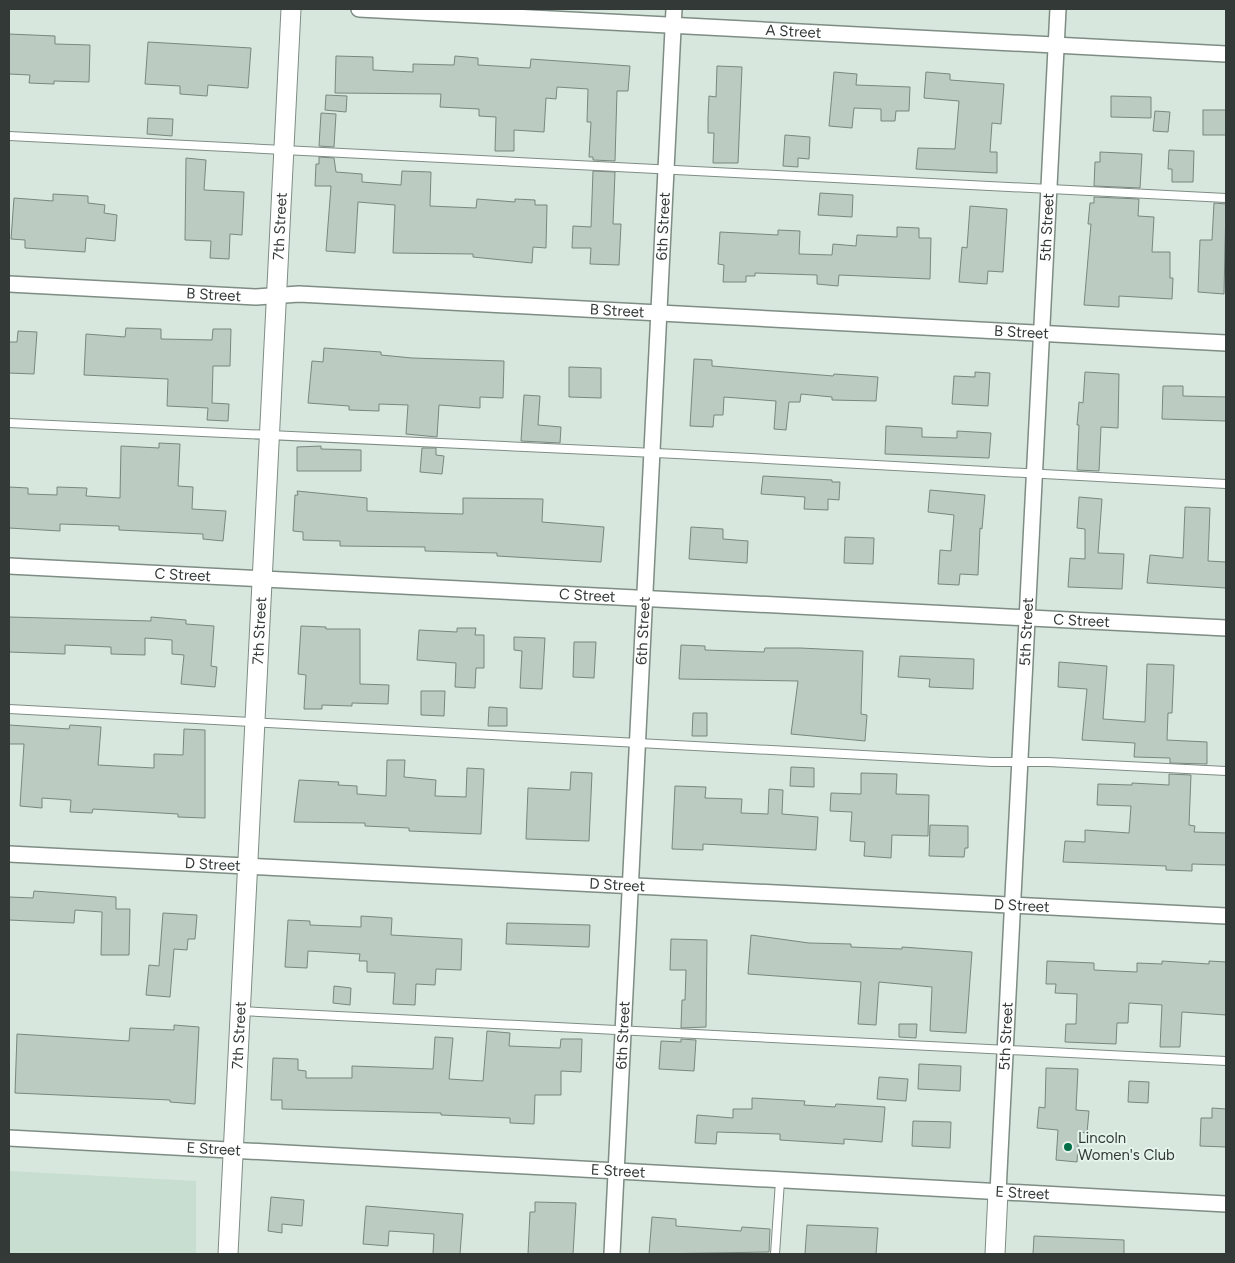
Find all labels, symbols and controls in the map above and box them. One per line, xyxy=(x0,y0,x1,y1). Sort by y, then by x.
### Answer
street label: A Street xyxy=(765,21,822,42)
street label: 6th Street xyxy=(652,191,674,261)
street label: 7th Street xyxy=(269,192,291,261)
street label: 5th Street xyxy=(1036,192,1058,262)
street label: B Street xyxy=(186,284,242,305)
street label: B Street xyxy=(589,300,645,321)
street label: B Street xyxy=(994,322,1050,343)
street label: C Street xyxy=(154,564,212,585)
street label: C Street xyxy=(559,585,616,606)
street label: 7th Street xyxy=(249,596,270,665)
street label: 6th Street xyxy=(632,596,654,665)
street label: 5th Street xyxy=(1016,597,1037,666)
street label: C Street xyxy=(1053,610,1111,631)
street label: D Street xyxy=(184,854,242,875)
street label: D Street xyxy=(589,875,646,895)
street label: D Street xyxy=(993,895,1050,916)
street label: 6th Street xyxy=(612,1000,634,1070)
street label: 7th Street xyxy=(228,1001,250,1070)
street label: 5th Street xyxy=(995,1001,1017,1071)
place label: Lincoln Women's Club xyxy=(1078,1129,1175,1164)
street label: E Street xyxy=(186,1139,242,1160)
marker: Lincoln Women's Club xyxy=(1062,1141,1074,1153)
street label: E Street xyxy=(590,1161,646,1182)
street label: E Street xyxy=(995,1182,1051,1203)

